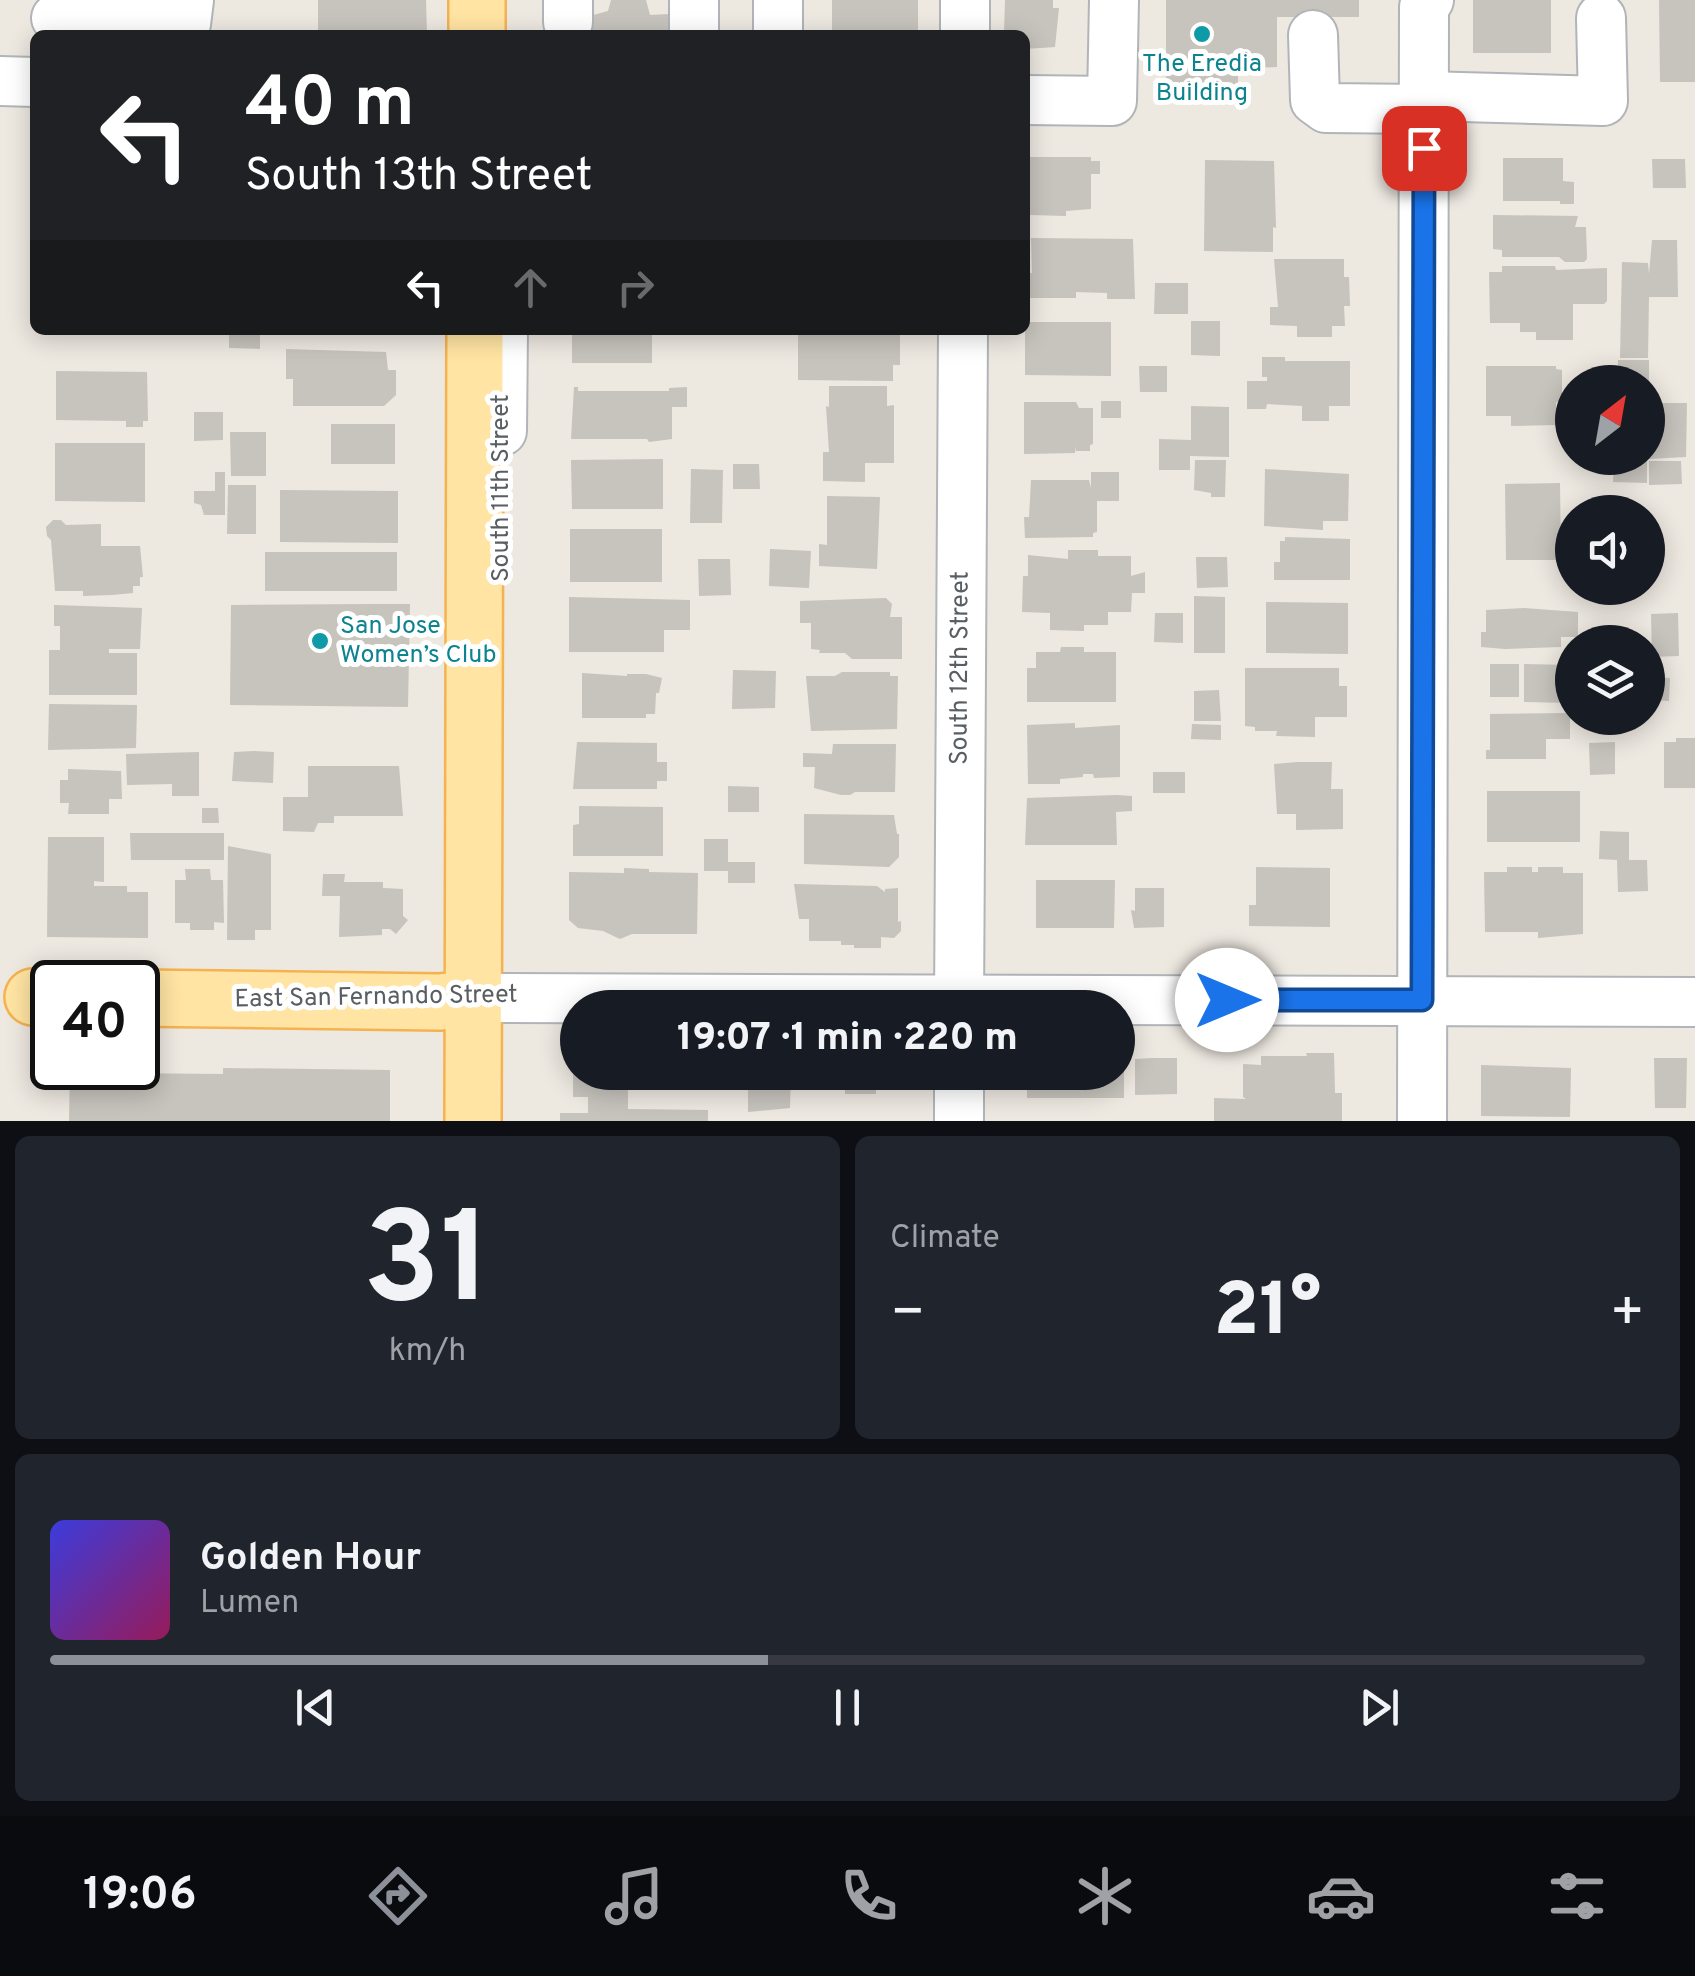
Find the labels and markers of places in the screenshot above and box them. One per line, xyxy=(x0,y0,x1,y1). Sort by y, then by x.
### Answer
marker: The Eredia Building xyxy=(1191,23,1213,45)
place label: The Eredia Building xyxy=(1142,49,1262,110)
pin xyxy=(1382,106,1467,191)
place label: San Jose Women’s Club xyxy=(340,611,496,672)
marker: San Jose Women’s Club xyxy=(309,630,331,652)

